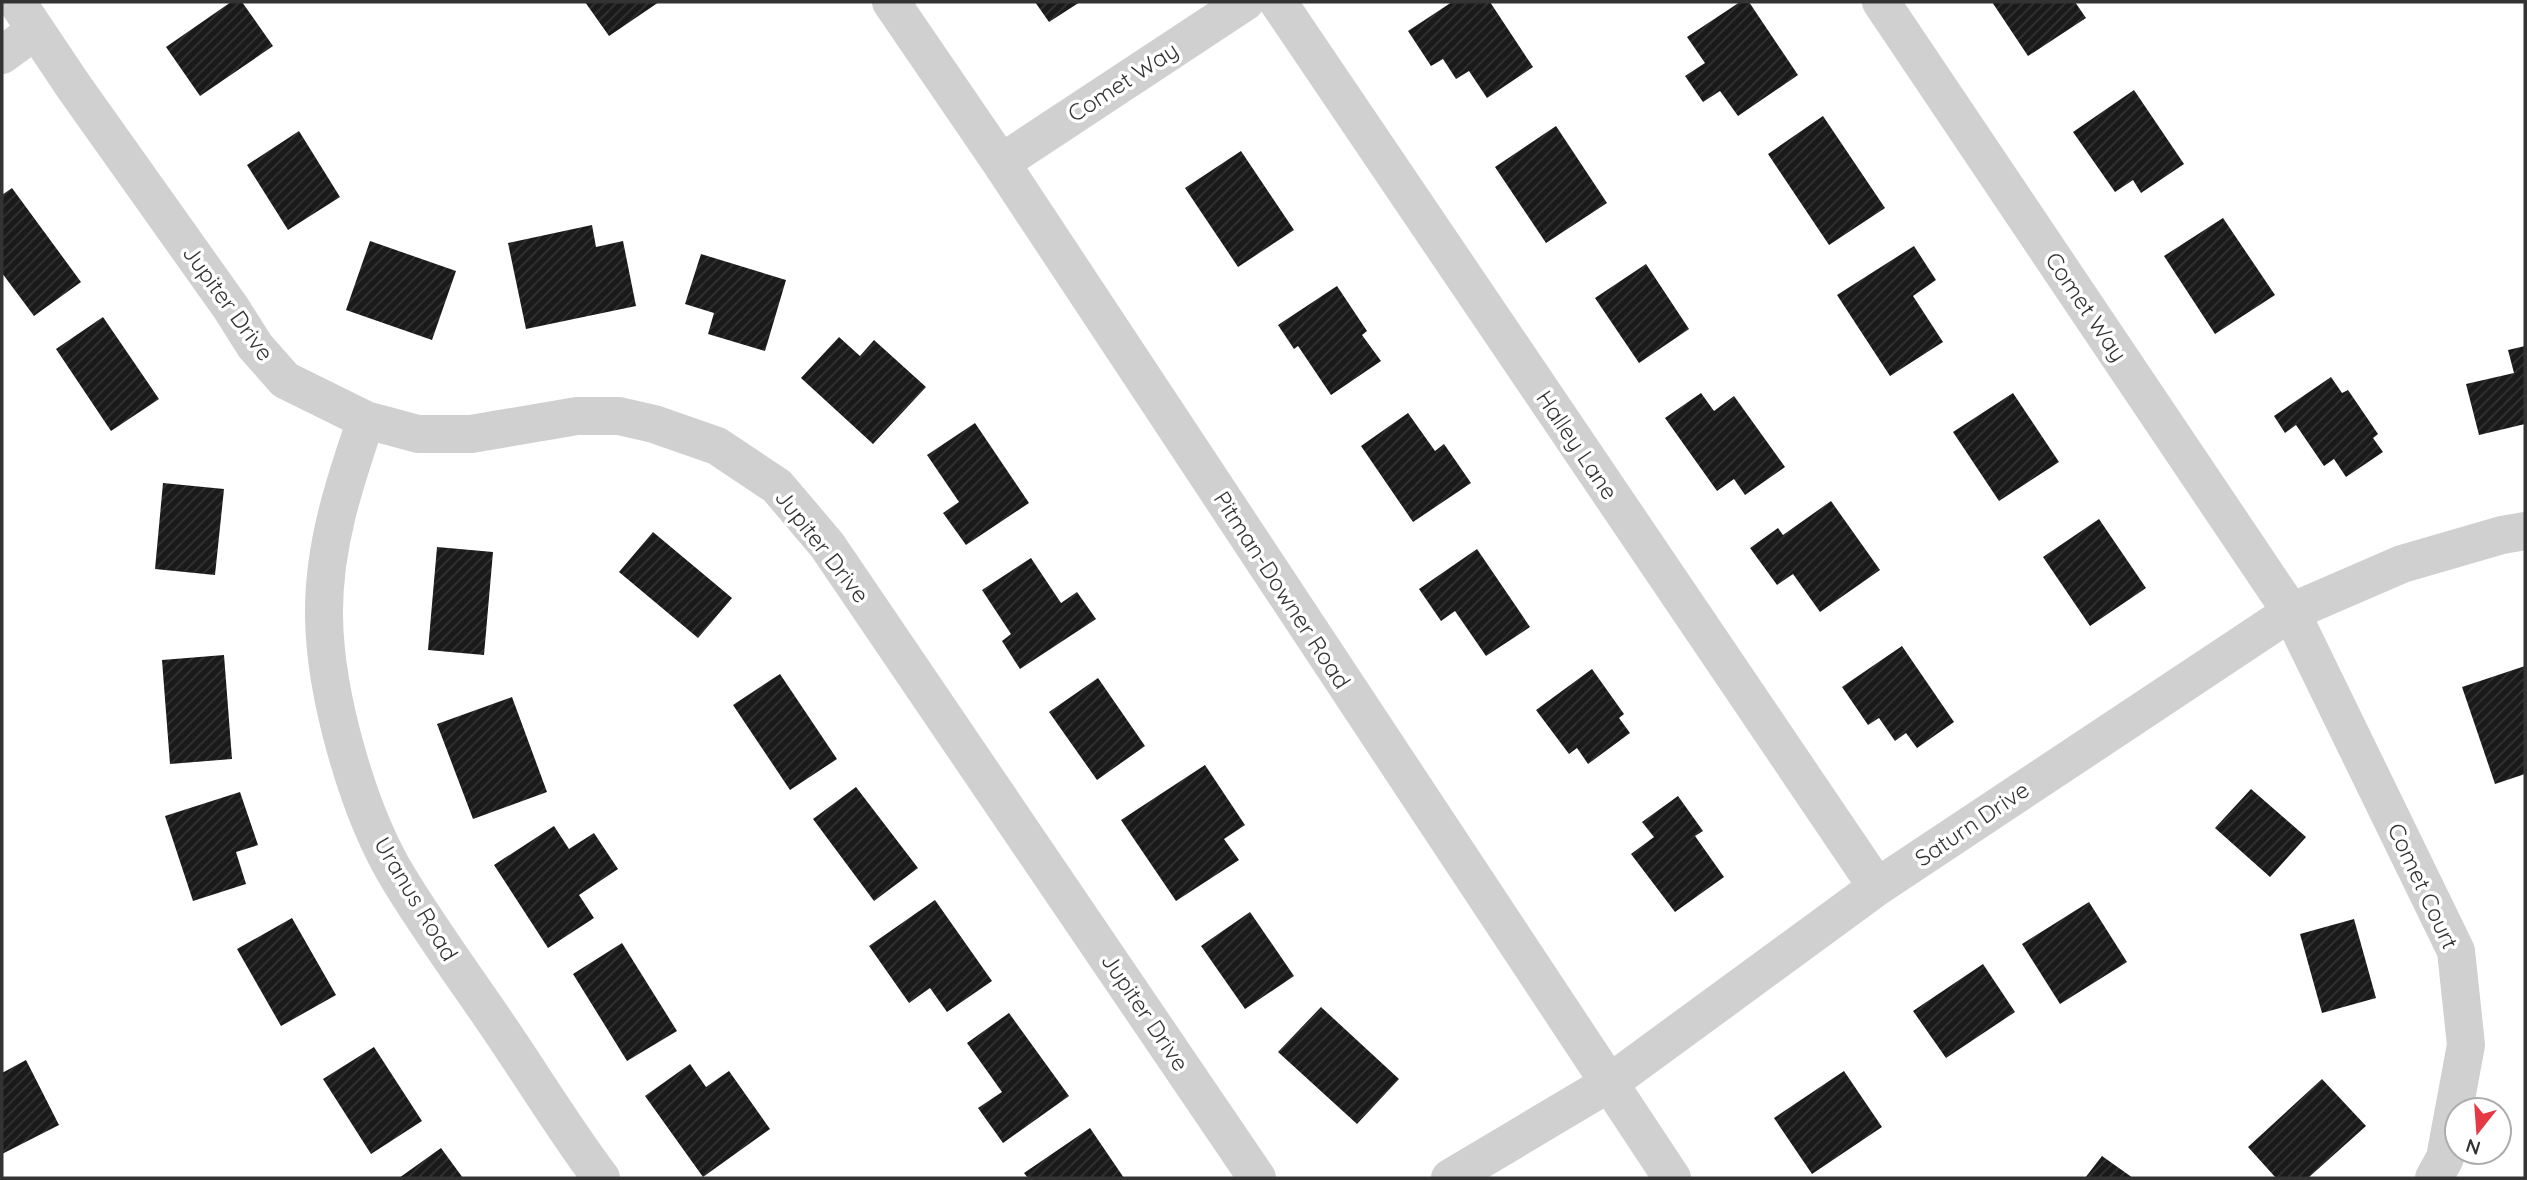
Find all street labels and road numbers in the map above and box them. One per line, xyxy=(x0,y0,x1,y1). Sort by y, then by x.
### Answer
street label: Comet Way xyxy=(1062,35,1183,128)
street label: Jupiter Drive xyxy=(177,239,280,366)
street label: Comet Way xyxy=(2039,246,2134,367)
street label: Halley Lane xyxy=(1530,385,1625,505)
street label: Jupiter Drive xyxy=(769,483,876,608)
street label: Pitman-Downer Road xyxy=(1208,485,1357,694)
street label: Saturn Drive xyxy=(1909,775,2034,872)
street label: Comet Court xyxy=(2382,818,2465,954)
street label: Uranus Road xyxy=(368,832,465,966)
street label: Jupiter Drive xyxy=(1095,947,1196,1076)

